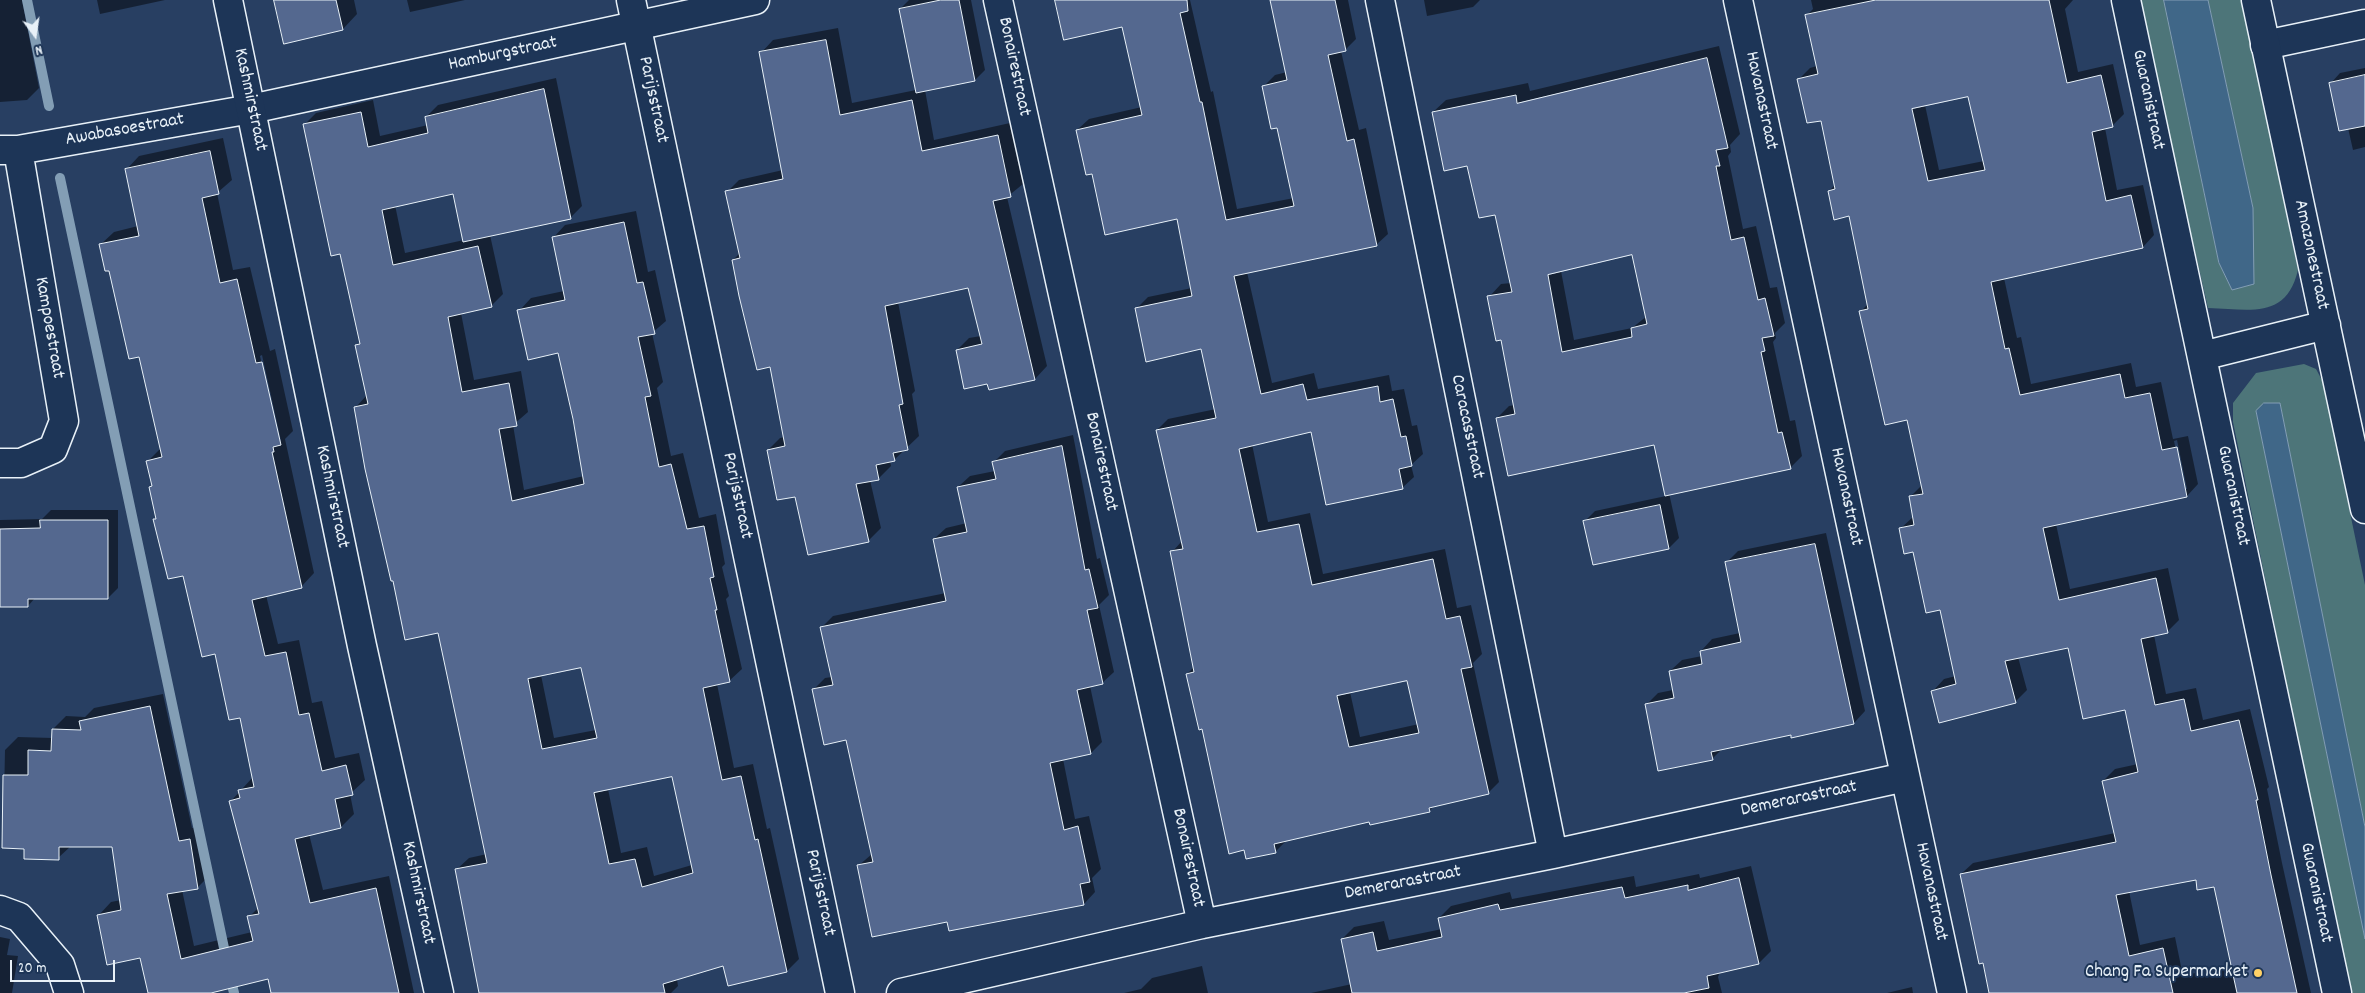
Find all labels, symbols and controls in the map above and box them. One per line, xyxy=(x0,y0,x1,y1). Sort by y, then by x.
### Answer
north arrow xyxy=(10,10,60,60)
street label: Bonairestraat xyxy=(991,15,1035,119)
street label: Hamburgstraat xyxy=(447,32,559,78)
text: N xyxy=(33,39,44,60)
street label: Kashmirstraat xyxy=(227,46,271,154)
street label: Guaranistraat xyxy=(2125,48,2169,152)
street label: Havanastraat xyxy=(1738,50,1782,152)
street label: Parijsstraat xyxy=(632,55,672,145)
street label: Awabasoestraat xyxy=(64,109,186,153)
street label: Amazonestraat xyxy=(2287,198,2333,312)
street label: Kampoestraat xyxy=(28,275,68,381)
street label: Caracasstraat xyxy=(1444,373,1488,481)
street label: Bonairestraat xyxy=(1078,410,1122,514)
street label: Kashmirstraat xyxy=(309,443,353,551)
street label: Guaranistraat xyxy=(2210,444,2254,548)
street label: Havanastraat xyxy=(1823,446,1867,548)
street label: Parijsstraat xyxy=(716,451,756,541)
street label: Demerarastraat xyxy=(1739,777,1859,823)
street label: Bonairestraat xyxy=(1165,806,1209,910)
street label: Kashmirstraat xyxy=(395,839,439,947)
street label: Havanastraat xyxy=(1908,841,1952,943)
street label: Guaranistraat xyxy=(2293,841,2337,945)
street label: Parijsstraat xyxy=(799,848,839,938)
street label: Demerarastraat xyxy=(1343,862,1463,906)
scale bar xyxy=(12,950,118,982)
text: 20 m xyxy=(18,958,46,980)
place label: Chang Fa Supermarket xyxy=(2085,962,2248,984)
marker: Chang Fa Supermarket xyxy=(2252,967,2264,979)

